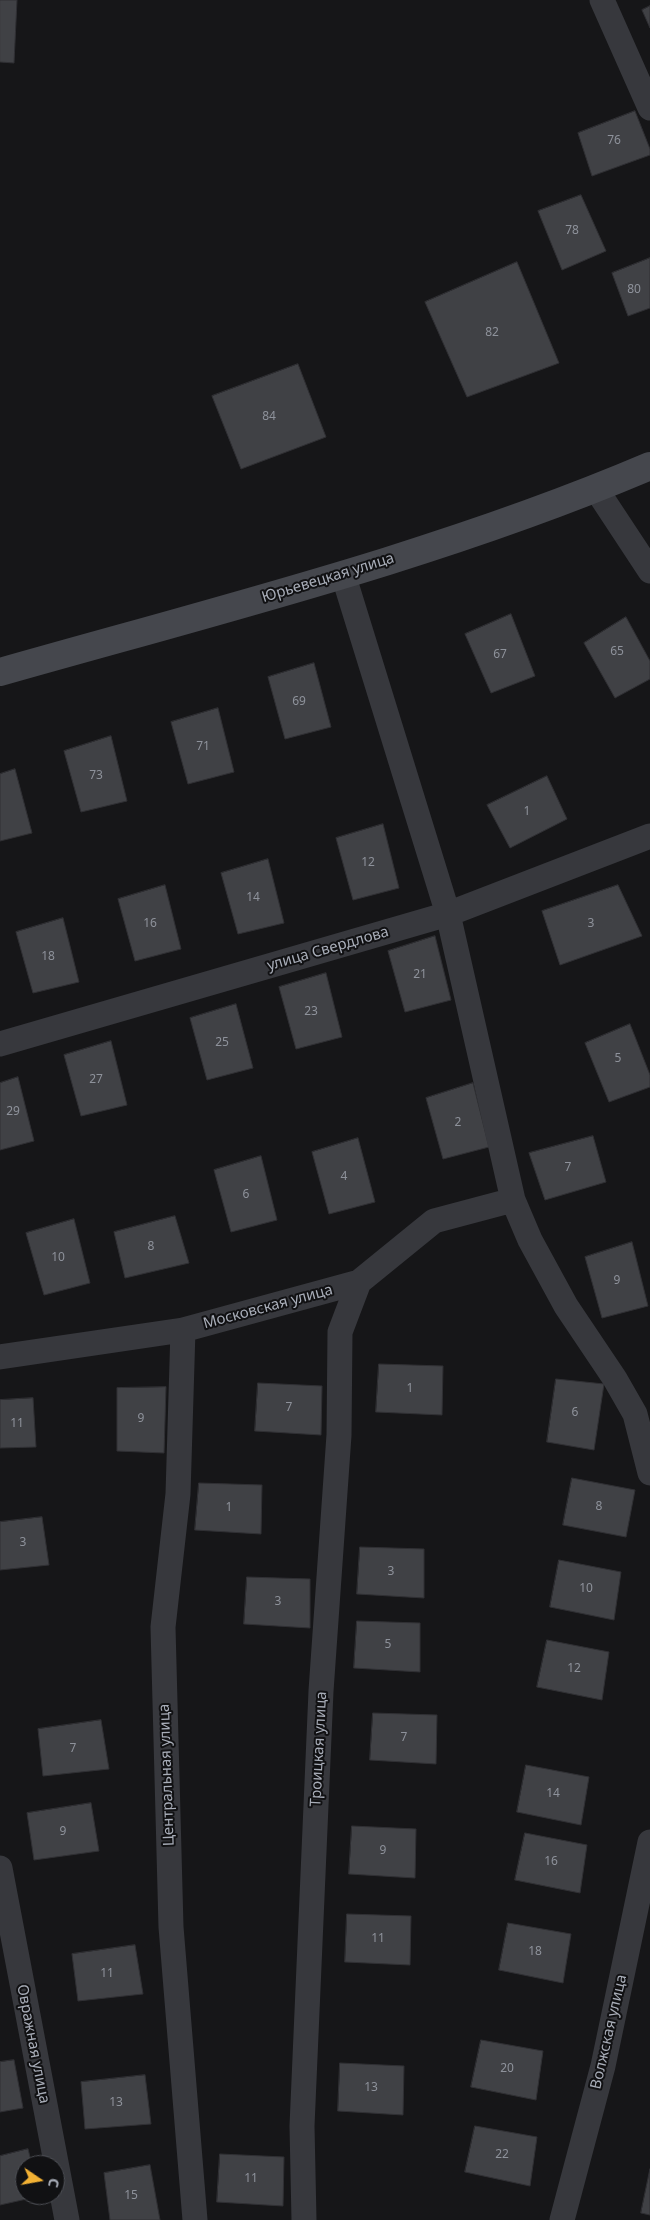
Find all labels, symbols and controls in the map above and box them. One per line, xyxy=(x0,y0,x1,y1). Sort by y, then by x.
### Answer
house number: 76 xyxy=(607,134,621,148)
house number: 78 xyxy=(565,224,579,238)
house number: 80 xyxy=(627,283,641,297)
house number: 82 xyxy=(485,326,499,340)
house number: 84 xyxy=(262,410,276,424)
street label: Юрьевецкая улица xyxy=(260,549,396,607)
house number: 65 xyxy=(610,645,624,659)
house number: 67 xyxy=(493,648,507,662)
house number: 69 xyxy=(292,695,306,709)
house number: 71 xyxy=(196,740,210,754)
house number: 73 xyxy=(89,769,103,783)
house number: 1 xyxy=(524,805,530,819)
house number: 12 xyxy=(361,856,375,870)
house number: 14 xyxy=(246,891,260,905)
house number: 16 xyxy=(143,917,157,931)
house number: 3 xyxy=(588,917,594,931)
street label: улица Свердлова xyxy=(265,923,391,975)
house number: 18 xyxy=(41,950,55,964)
house number: 21 xyxy=(413,968,427,982)
house number: 23 xyxy=(304,1005,318,1019)
house number: 25 xyxy=(215,1036,229,1050)
house number: 5 xyxy=(615,1052,621,1066)
house number: 27 xyxy=(89,1073,103,1087)
house number: 29 xyxy=(6,1105,20,1119)
house number: 2 xyxy=(455,1116,461,1130)
house number: 7 xyxy=(565,1161,571,1175)
house number: 4 xyxy=(341,1170,347,1184)
house number: 6 xyxy=(243,1188,249,1202)
house number: 8 xyxy=(148,1240,154,1254)
house number: 10 xyxy=(51,1251,65,1265)
house number: 9 xyxy=(614,1274,620,1288)
street label: Московская улица xyxy=(201,1281,335,1333)
house number: 1 xyxy=(407,1382,413,1396)
house number: 7 xyxy=(286,1401,292,1415)
house number: 6 xyxy=(572,1406,578,1420)
house number: 9 xyxy=(138,1412,144,1426)
house number: 11 xyxy=(10,1417,24,1431)
house number: 8 xyxy=(596,1500,602,1514)
house number: 1 xyxy=(226,1501,232,1515)
house number: 3 xyxy=(20,1536,26,1550)
house number: 3 xyxy=(388,1565,394,1579)
house number: 10 xyxy=(579,1582,593,1596)
house number: 3 xyxy=(275,1595,281,1609)
house number: 5 xyxy=(385,1638,391,1652)
house number: 12 xyxy=(567,1662,581,1676)
street label: Троицкая улица xyxy=(307,1691,331,1807)
street label: Центральная улица xyxy=(156,1703,178,1847)
house number: 7 xyxy=(401,1731,407,1745)
house number: 7 xyxy=(70,1742,76,1756)
house number: 14 xyxy=(546,1787,560,1801)
house number: 9 xyxy=(60,1825,66,1839)
house number: 9 xyxy=(380,1844,386,1858)
house number: 16 xyxy=(544,1855,558,1869)
house number: 11 xyxy=(371,1932,385,1946)
house number: 18 xyxy=(528,1945,542,1959)
house number: 11 xyxy=(100,1967,114,1981)
street label: Волжская улица xyxy=(587,1973,631,2091)
street label: Овражная улица xyxy=(13,1983,53,2105)
house number: 20 xyxy=(500,2062,514,2076)
house number: 13 xyxy=(364,2081,378,2095)
house number: 13 xyxy=(109,2096,123,2110)
house number: 22 xyxy=(495,2148,509,2162)
north arrow xyxy=(15,2155,65,2205)
house number: 11 xyxy=(244,2172,258,2186)
text: С xyxy=(44,2177,64,2189)
house number: 15 xyxy=(124,2189,138,2203)

